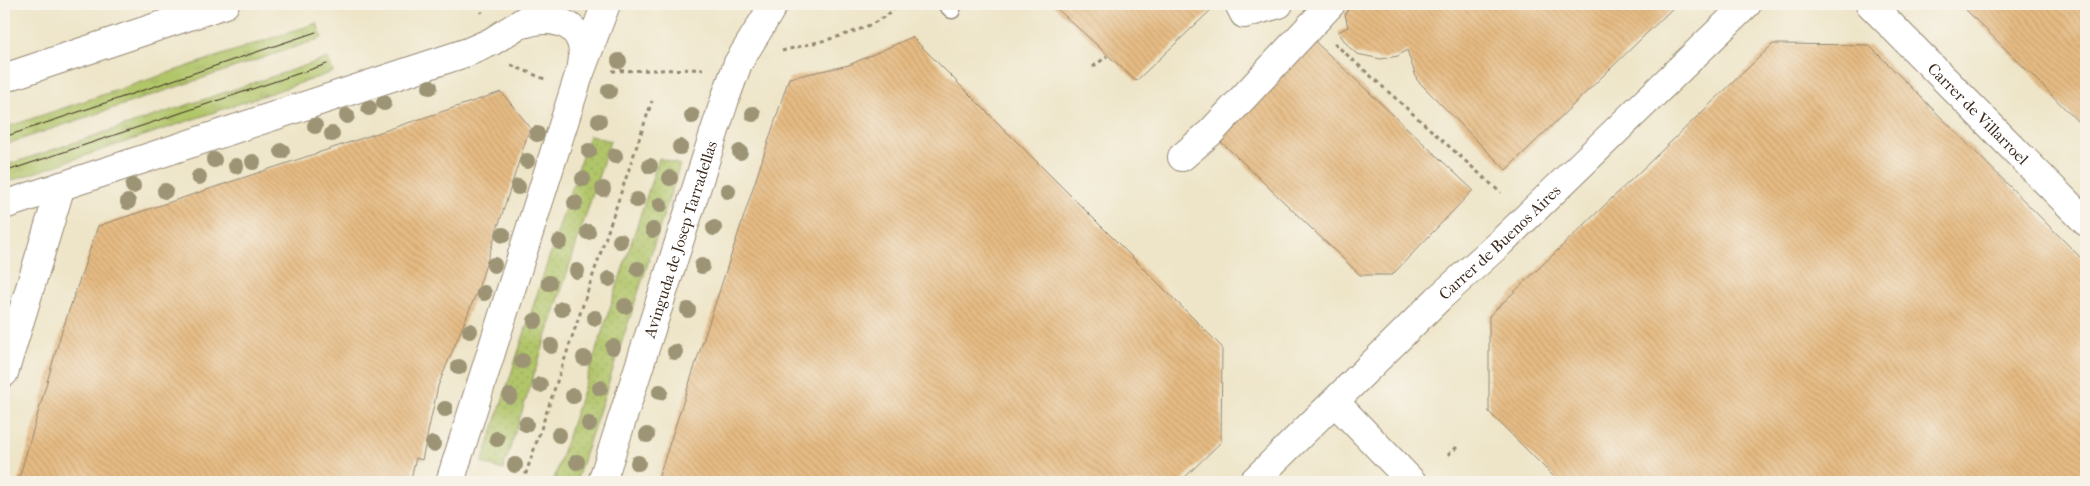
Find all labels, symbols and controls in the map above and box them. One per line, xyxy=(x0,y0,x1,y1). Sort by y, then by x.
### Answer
street label: Carrer de Villarroel xyxy=(1924,59,2033,169)
street label: Avinguda de Josep Tarradellas xyxy=(640,138,721,341)
street label: Carrer de Buenos Aires xyxy=(1435,181,1565,304)

